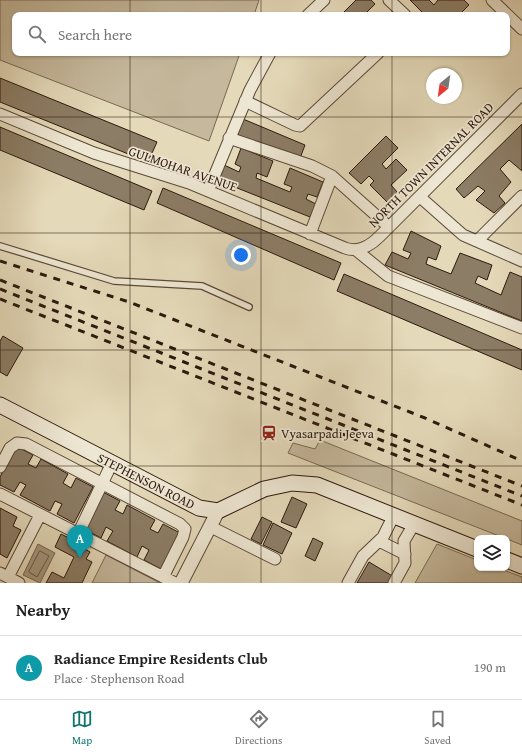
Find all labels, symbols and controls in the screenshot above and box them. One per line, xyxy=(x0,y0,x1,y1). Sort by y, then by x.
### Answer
search box xyxy=(12,12,510,56)
icon: search xyxy=(26,23,48,45)
text: Search here xyxy=(58,24,132,45)
north arrow xyxy=(426,68,462,104)
street label: NORTH TOWN INTERNAL ROAD xyxy=(364,98,498,232)
street label: GULMOHAR AVENUE xyxy=(126,142,240,197)
your location xyxy=(231,245,251,265)
station icon: Vyasarpadi Jeeva xyxy=(260,424,278,442)
place label: Vyasarpadi Jeeva xyxy=(281,424,375,443)
street label: STEPHENSON ROAD xyxy=(94,448,198,514)
pin: A xyxy=(67,525,93,558)
map controls xyxy=(474,535,510,571)
button: layers xyxy=(474,535,510,571)
text: Nearby xyxy=(16,597,70,622)
text: Radiance Empire Residents Club xyxy=(54,648,268,669)
text: A xyxy=(25,658,33,677)
text: 190 m xyxy=(474,658,506,677)
text: Place · Stephenson Road xyxy=(54,669,184,688)
tab: Map xyxy=(71,708,93,748)
tab: Directions xyxy=(235,708,282,748)
tab: Saved xyxy=(424,708,451,748)

